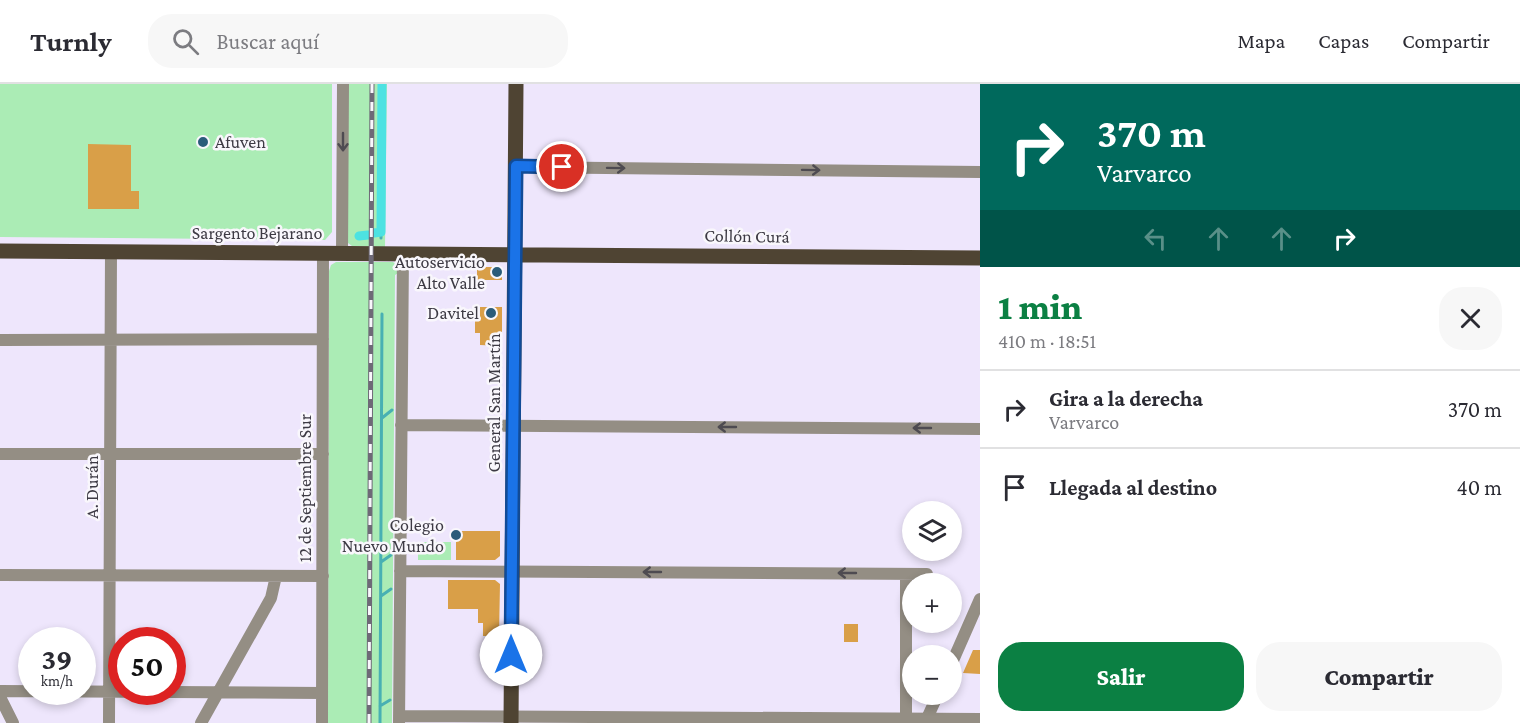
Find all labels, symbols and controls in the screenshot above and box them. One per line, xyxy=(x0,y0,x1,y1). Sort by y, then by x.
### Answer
search box xyxy=(148,14,568,68)
icon: search xyxy=(169,25,202,58)
text: Turnly xyxy=(30,26,112,57)
text: Buscar aquí xyxy=(217,29,319,54)
text: Mapa xyxy=(1237,29,1285,53)
text: Capas xyxy=(1318,29,1369,53)
text: Compartir xyxy=(1402,29,1490,53)
icon: right xyxy=(998,108,1076,186)
text: 370 m xyxy=(1097,109,1206,156)
place label: Afuven xyxy=(215,132,266,152)
one-way arrow xyxy=(337,132,348,152)
marker: Afuven xyxy=(196,135,210,149)
pin xyxy=(536,141,587,192)
icon: arrive xyxy=(545,150,578,183)
text: Varvarco xyxy=(1097,158,1192,188)
one-way arrow xyxy=(606,162,626,173)
one-way arrow xyxy=(801,164,821,176)
icon: left xyxy=(1139,222,1172,255)
icon: ahead xyxy=(1202,222,1235,255)
icon: ahead xyxy=(1265,222,1298,255)
icon: right xyxy=(1328,222,1361,255)
street label: Sargento Bejarano xyxy=(192,223,322,244)
street label: Collón Curá xyxy=(704,225,790,247)
place label: Autoservicio Alto Valle xyxy=(395,252,485,293)
marker: Autoservicio Alto Valle xyxy=(490,265,504,279)
text: 1 min xyxy=(998,287,1082,327)
button: close xyxy=(1439,287,1502,350)
place label: Davitel xyxy=(427,303,479,323)
marker: Davitel xyxy=(484,306,498,320)
text: 410 m · 18:51 xyxy=(998,330,1096,352)
street label: General San Martín xyxy=(484,333,504,473)
text: Gira a la derecha xyxy=(1049,386,1203,411)
icon: right xyxy=(998,393,1031,426)
text: 370 m xyxy=(1448,397,1502,422)
text: Varvarco xyxy=(1049,411,1119,433)
street label: 12 de Septiembre Sur xyxy=(295,413,315,562)
one-way arrow xyxy=(717,421,737,433)
one-way arrow xyxy=(912,422,932,434)
street label: A. Durán xyxy=(82,455,102,519)
icon: arrive xyxy=(998,471,1031,504)
text: Llegada al destino xyxy=(1049,475,1217,500)
text: 40 m xyxy=(1457,475,1502,500)
map controls xyxy=(902,501,962,705)
button: layers xyxy=(902,501,962,561)
place label: Colegio Nuevo Mundo xyxy=(342,515,444,556)
marker: Colegio Nuevo Mundo xyxy=(449,528,463,542)
one-way arrow xyxy=(643,567,663,578)
one-way arrow xyxy=(838,567,858,579)
button: + xyxy=(902,573,962,633)
position arrow xyxy=(479,623,543,687)
speed limit sign: 50 xyxy=(108,627,186,705)
text: 39 xyxy=(41,642,73,675)
button: Salir xyxy=(998,642,1244,711)
button: Compartir xyxy=(1256,642,1502,711)
button: − xyxy=(902,645,962,705)
text: km/h xyxy=(41,673,73,689)

